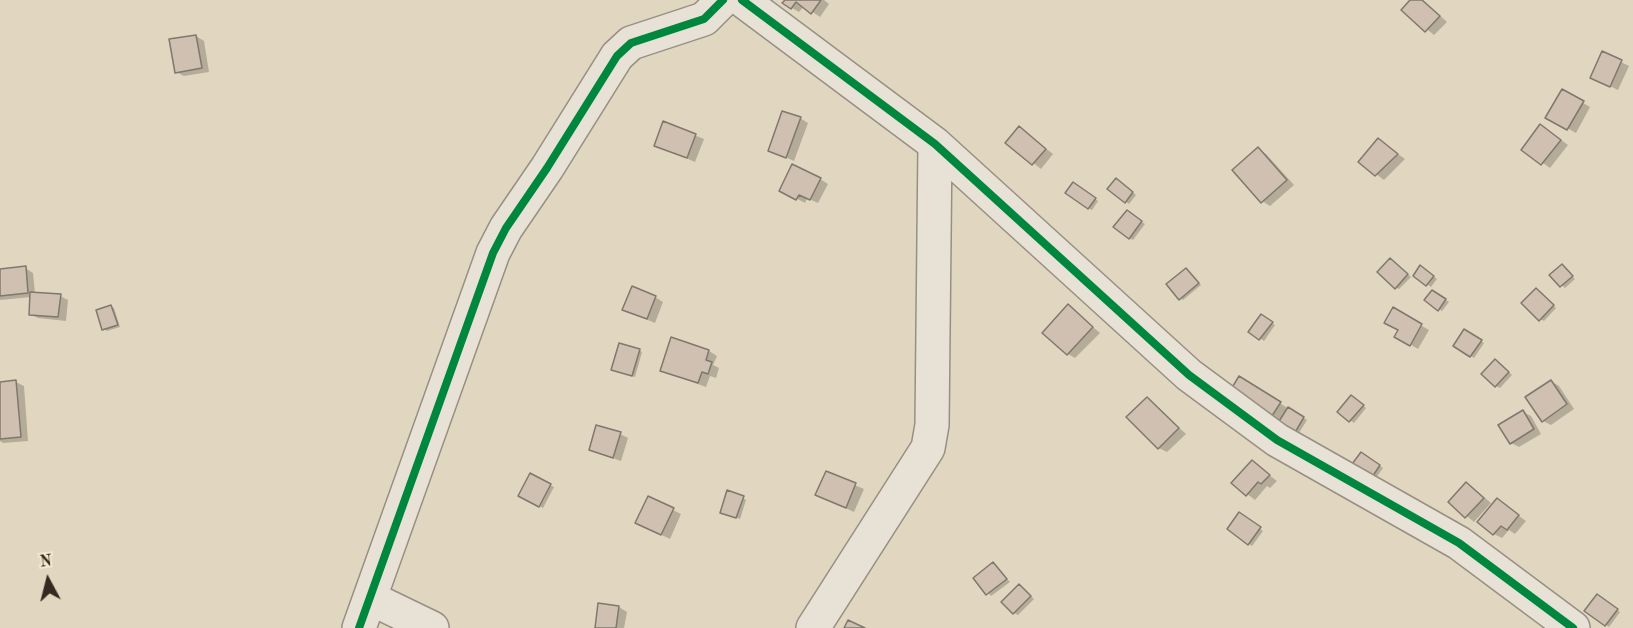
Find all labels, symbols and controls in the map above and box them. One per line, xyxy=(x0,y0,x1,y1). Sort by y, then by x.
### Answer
north arrow xyxy=(18,550,78,610)
text: N xyxy=(39,553,53,571)

